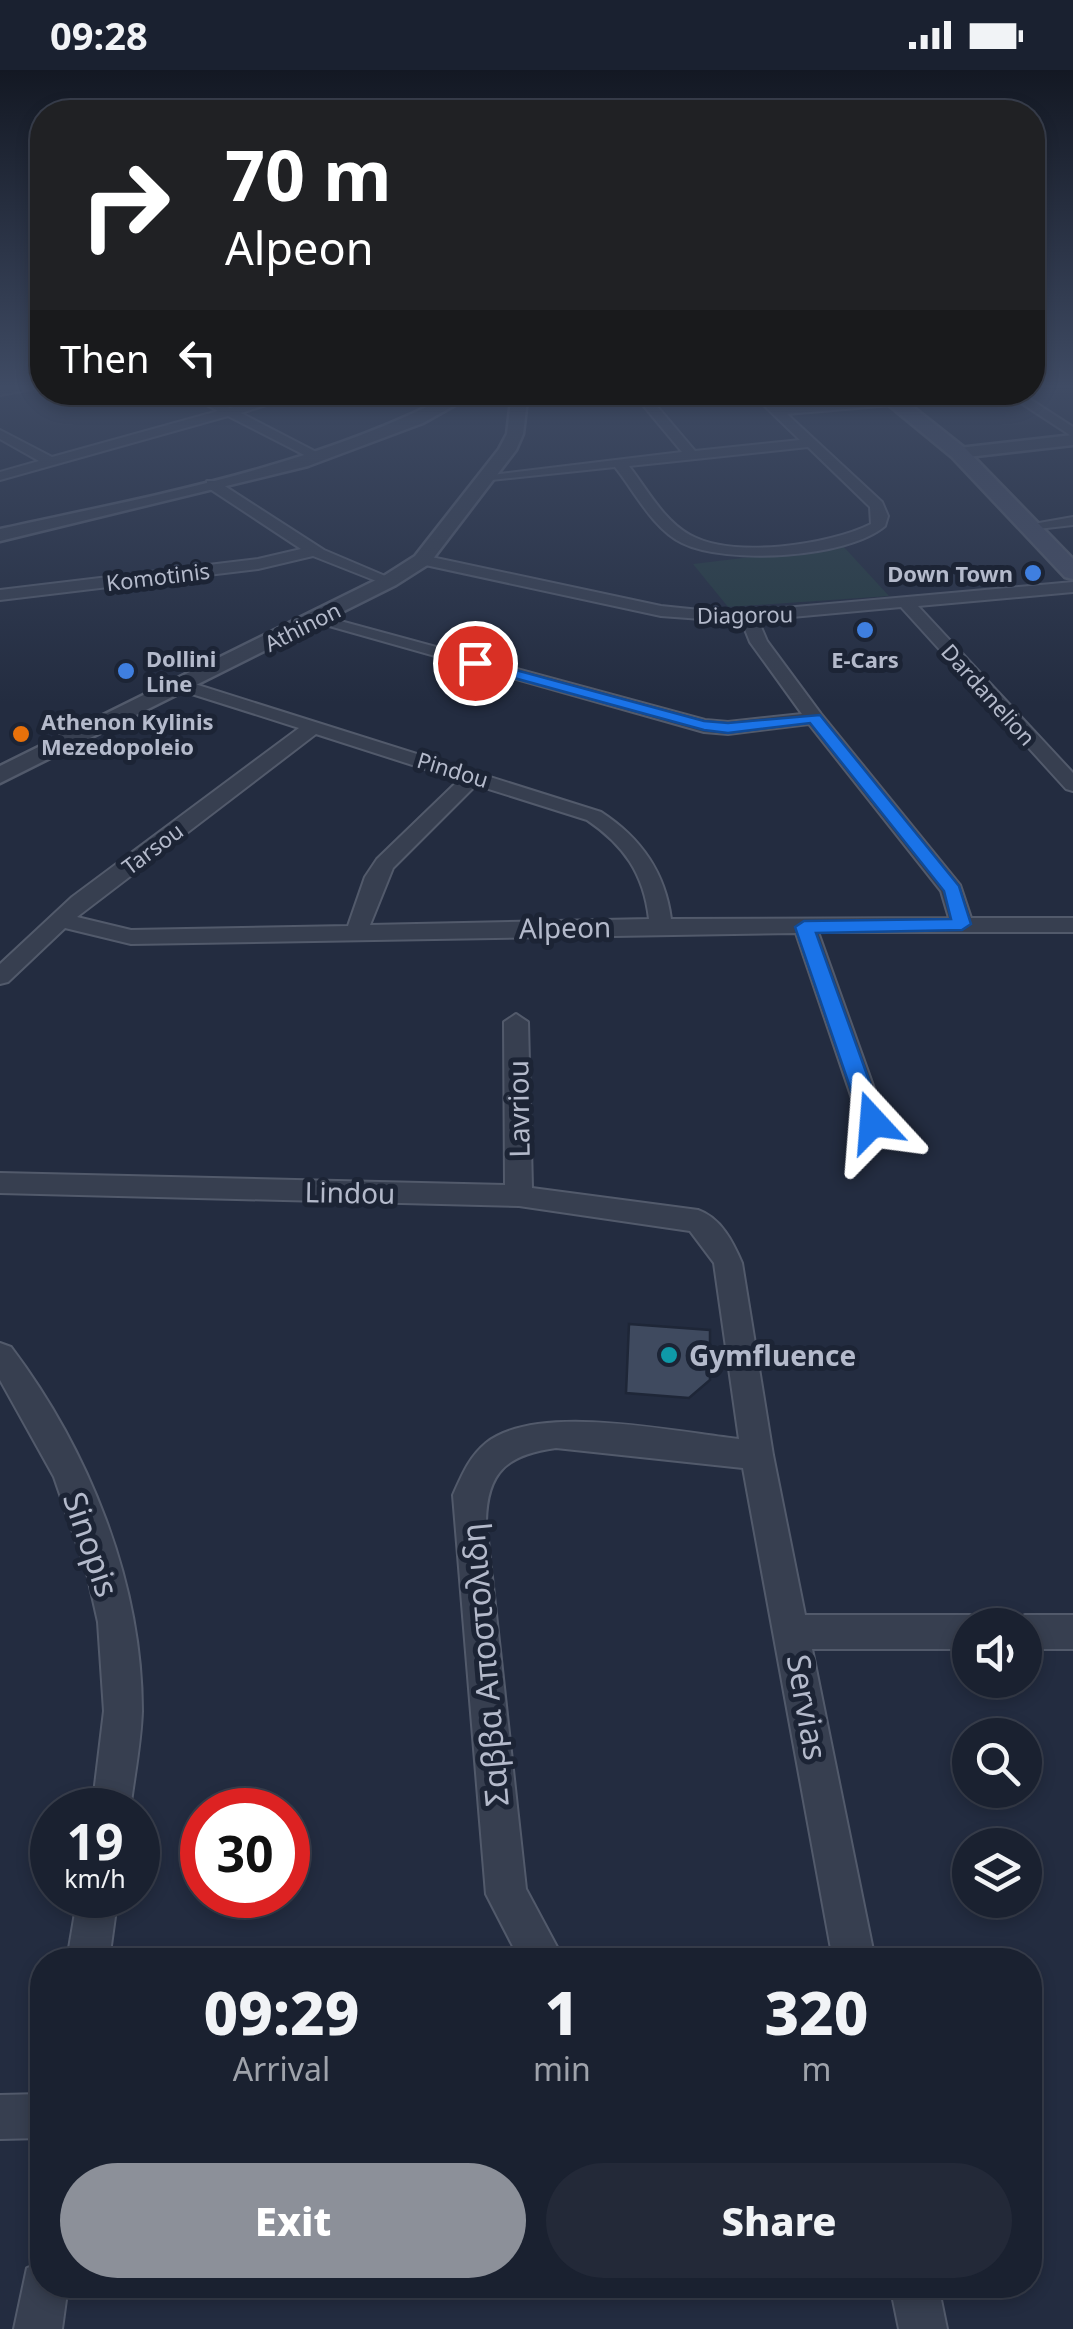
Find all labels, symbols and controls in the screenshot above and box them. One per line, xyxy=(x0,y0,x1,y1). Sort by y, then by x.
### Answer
text: 09:28 xyxy=(50,9,148,61)
text: 70 m xyxy=(225,126,392,222)
icon: right xyxy=(60,140,190,270)
text: Alpeon xyxy=(225,217,373,278)
icon: left xyxy=(170,330,225,385)
text: Then xyxy=(60,332,150,384)
street label: Komotinis xyxy=(104,555,212,597)
place label: Down Town xyxy=(887,558,1013,588)
marker: Down Town xyxy=(1022,562,1044,584)
street label: Athinon xyxy=(259,594,345,658)
street label: Diagorou xyxy=(697,598,793,630)
marker: E-Cars xyxy=(854,619,876,641)
pin xyxy=(433,621,518,706)
icon: arrive xyxy=(448,636,503,691)
street label: Dardanelion xyxy=(935,637,1043,751)
place label: Dollini Line xyxy=(146,643,216,698)
place label: E-Cars xyxy=(831,644,899,674)
marker: Dollini Line xyxy=(115,660,137,682)
place label: Athenon Kylinis Mezedopoleio xyxy=(41,706,214,761)
marker: Athenon Kylinis Mezedopoleio xyxy=(10,723,32,745)
street label: Pindou xyxy=(414,744,492,794)
street label: Tarsou xyxy=(115,815,189,881)
street label: Alpeon xyxy=(518,907,612,947)
street label: Lavriou xyxy=(498,1060,538,1158)
position arrow xyxy=(821,1070,925,1174)
street label: Lindou xyxy=(304,1172,396,1212)
place label: Gymfluence xyxy=(689,1336,856,1374)
marker: Gymfluence xyxy=(658,1344,680,1366)
street label: Sinopis xyxy=(54,1486,130,1602)
street label: Σαββα Αποστολιδη xyxy=(450,1521,518,1809)
map controls xyxy=(952,1608,1042,1918)
button: sound xyxy=(952,1608,1042,1698)
street label: Servias xyxy=(778,1651,838,1763)
button: search xyxy=(952,1718,1042,1808)
speed limit sign: 30 xyxy=(180,1788,310,1918)
text: 19 xyxy=(66,1807,124,1875)
button: layers xyxy=(952,1828,1042,1918)
text: km/h xyxy=(64,1861,126,1895)
text: 09:29 xyxy=(204,1971,359,2053)
text: 1 xyxy=(545,1971,579,2053)
text: 320 xyxy=(764,1971,868,2053)
text: Arrival xyxy=(233,2047,330,2090)
text: min xyxy=(533,2047,591,2090)
text: m xyxy=(801,2047,831,2090)
button: Exit xyxy=(60,2163,526,2278)
button: Share xyxy=(546,2163,1012,2278)

